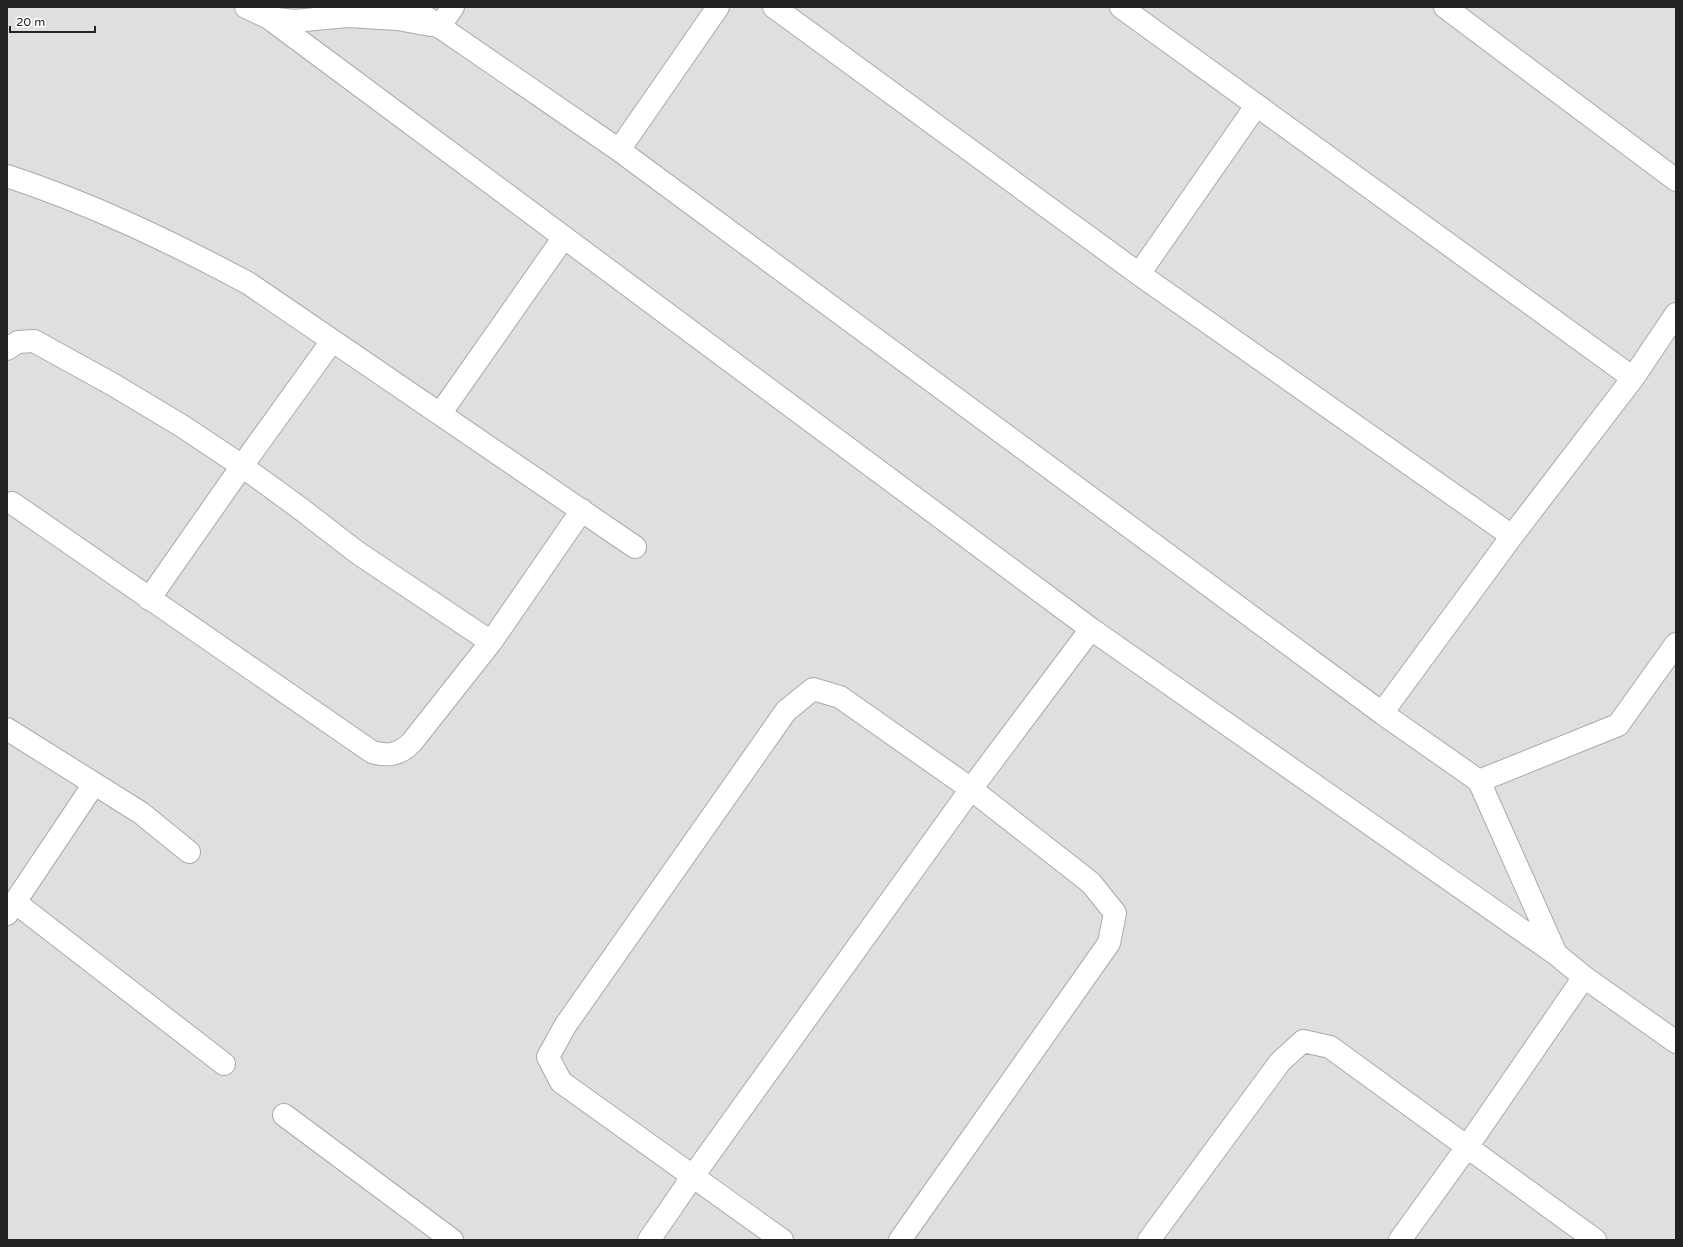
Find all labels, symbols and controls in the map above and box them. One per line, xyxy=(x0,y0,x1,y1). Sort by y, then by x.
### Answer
scale bar xyxy=(10,8,95,34)
text: 20 m xyxy=(16,15,45,29)

